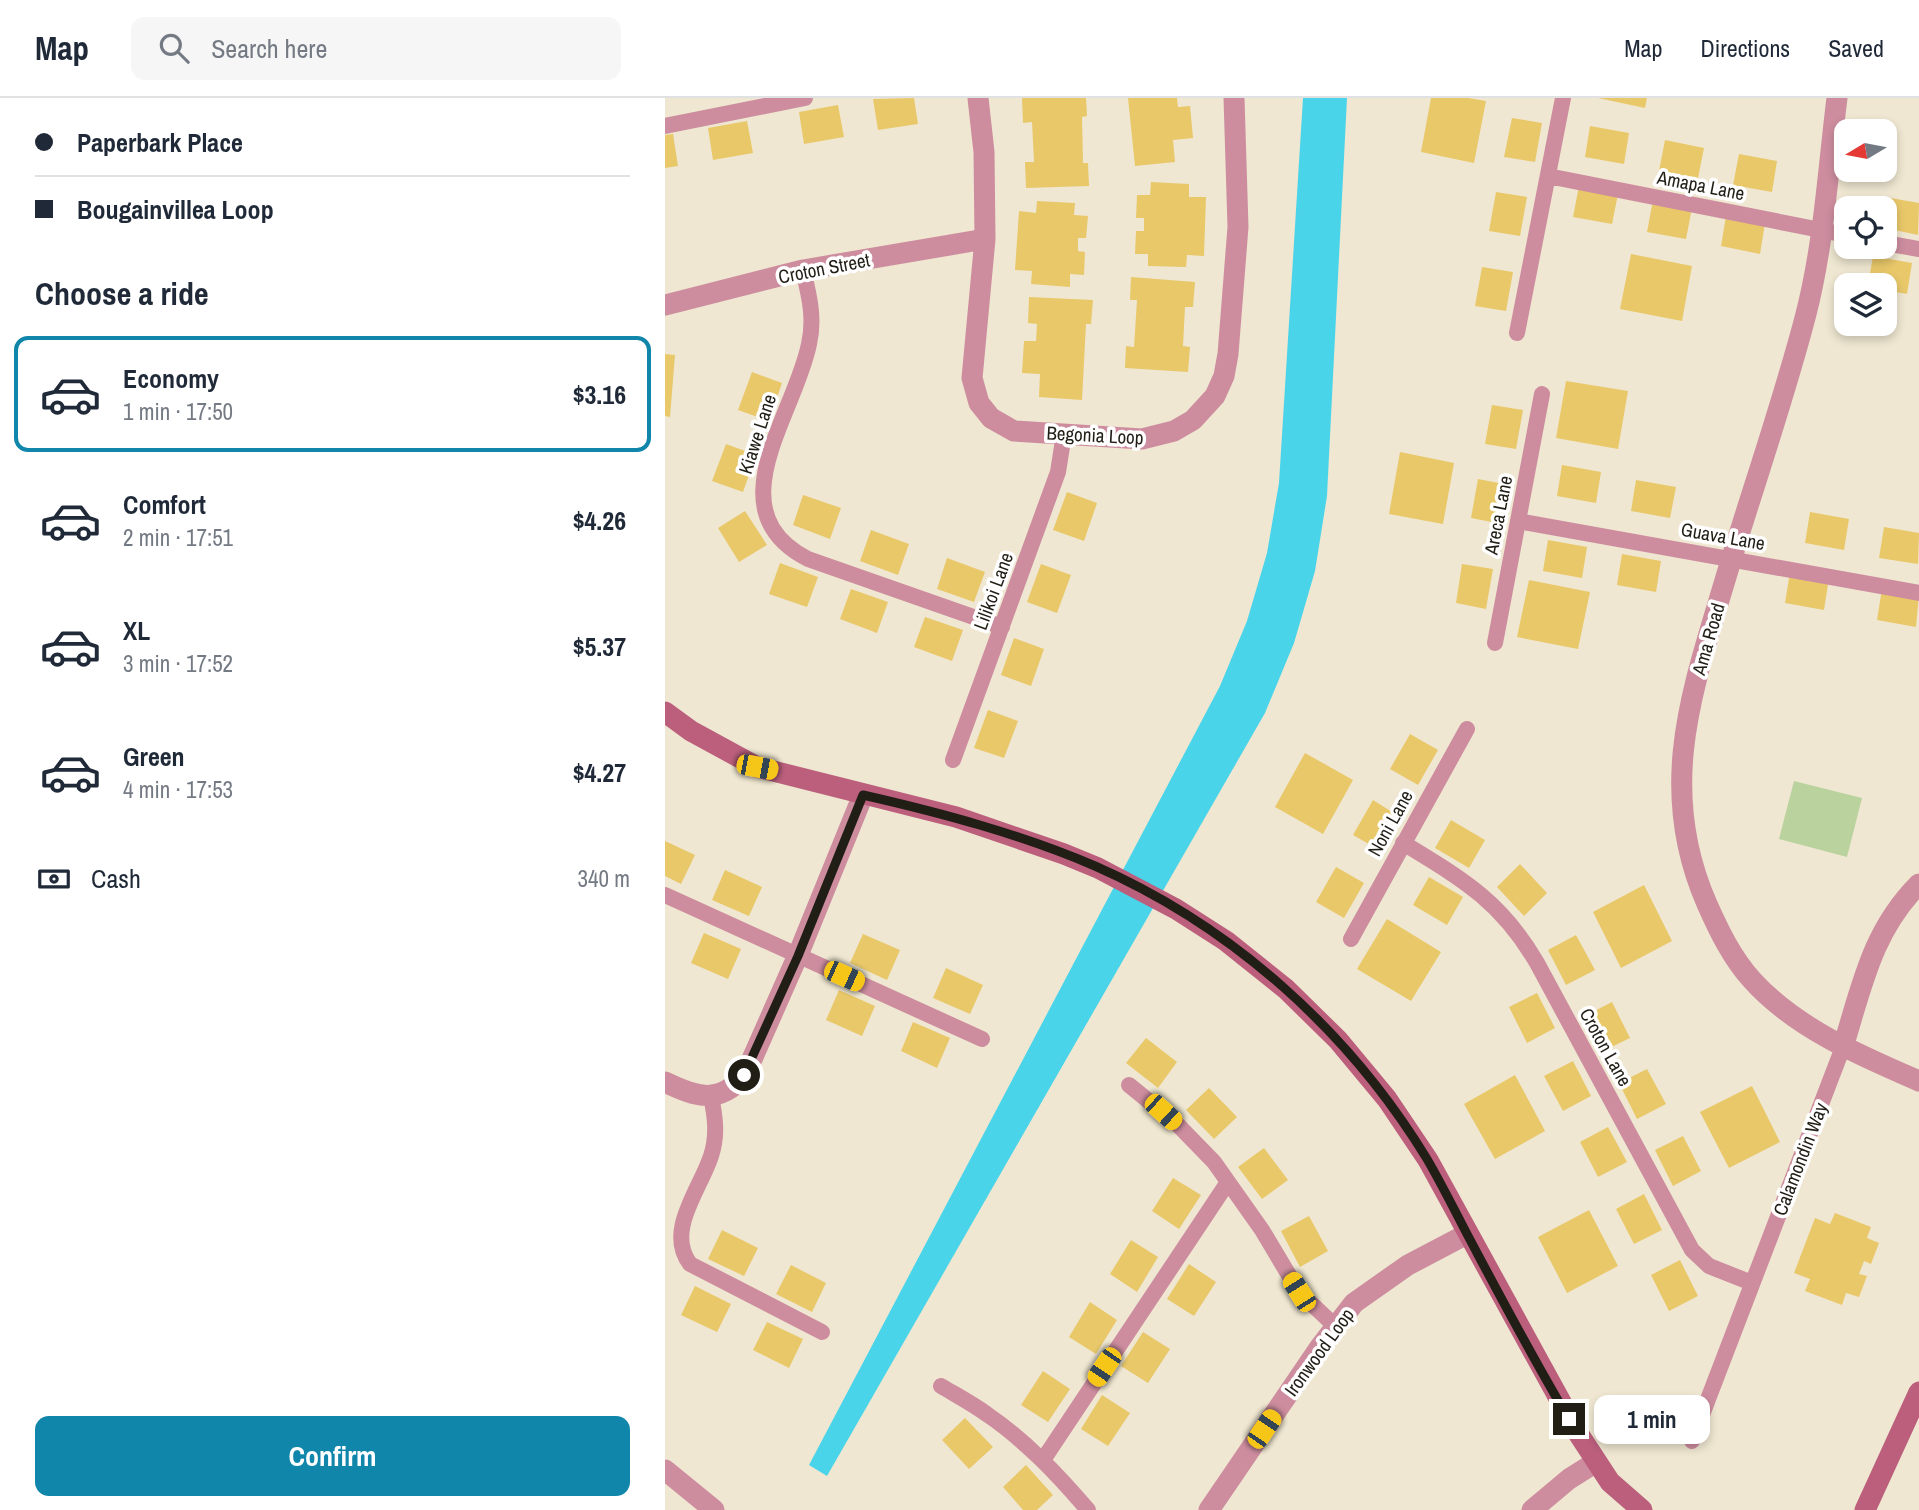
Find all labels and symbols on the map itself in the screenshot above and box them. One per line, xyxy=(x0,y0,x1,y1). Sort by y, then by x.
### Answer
north arrow xyxy=(1834,119,1897,182)
street label: Amapa Lane xyxy=(1654,164,1747,206)
street label: Croton Street xyxy=(776,246,873,290)
street label: Kiawe Lane xyxy=(732,391,782,477)
street label: Begonia Loop xyxy=(1046,419,1144,451)
street label: Areca Lane xyxy=(1477,473,1518,558)
street label: Guava Lane xyxy=(1679,516,1767,556)
street label: Lilikoi Lane xyxy=(967,549,1019,633)
street label: Ama Road xyxy=(1685,600,1731,679)
car xyxy=(735,753,780,781)
street label: Noni Lane xyxy=(1361,785,1419,861)
car xyxy=(821,958,868,994)
street label: Croton Lane xyxy=(1574,1003,1638,1091)
route start xyxy=(728,1059,760,1091)
car xyxy=(1141,1090,1186,1134)
street label: Calamondin Way xyxy=(1767,1099,1834,1219)
car xyxy=(1279,1269,1320,1315)
street label: Ironwood Loop xyxy=(1278,1303,1360,1401)
car xyxy=(1084,1344,1125,1390)
callout: 1 min xyxy=(1593,1394,1709,1444)
route end xyxy=(1553,1403,1585,1435)
car xyxy=(1244,1406,1285,1452)

